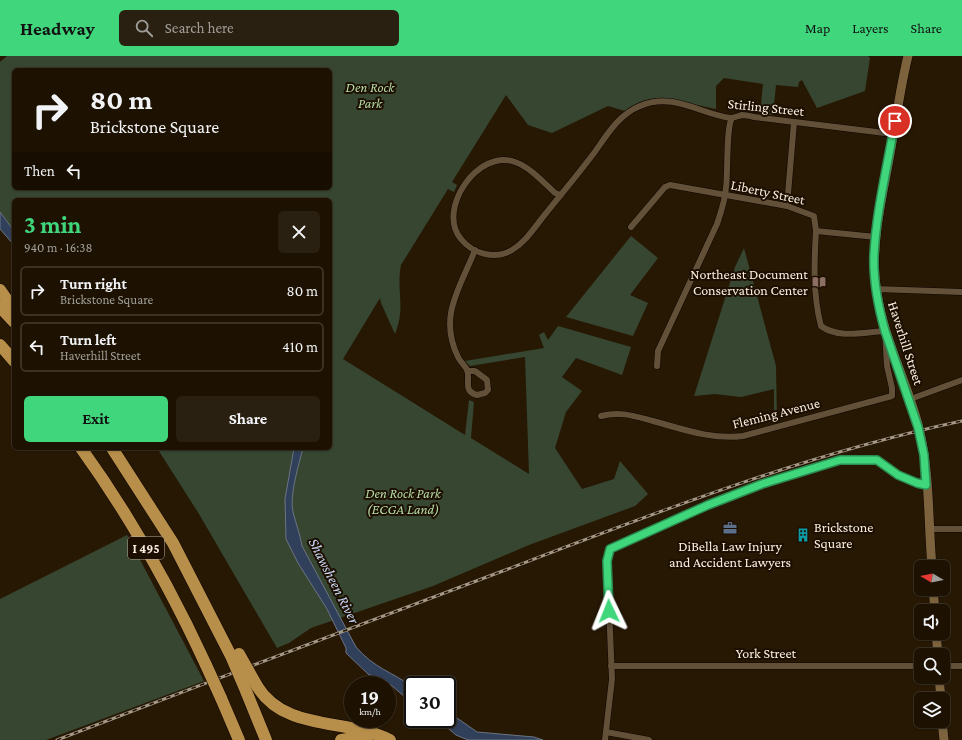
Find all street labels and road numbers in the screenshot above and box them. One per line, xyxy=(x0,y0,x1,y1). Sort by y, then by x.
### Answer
street label: Stirling Street xyxy=(727,95,805,119)
street label: Liberty Street xyxy=(729,176,807,208)
street label: Haverhill Street xyxy=(885,299,927,387)
street label: Fleming Avenue xyxy=(730,394,822,432)
road number: I 495 xyxy=(128,537,164,559)
street label: York Street xyxy=(736,645,797,661)

